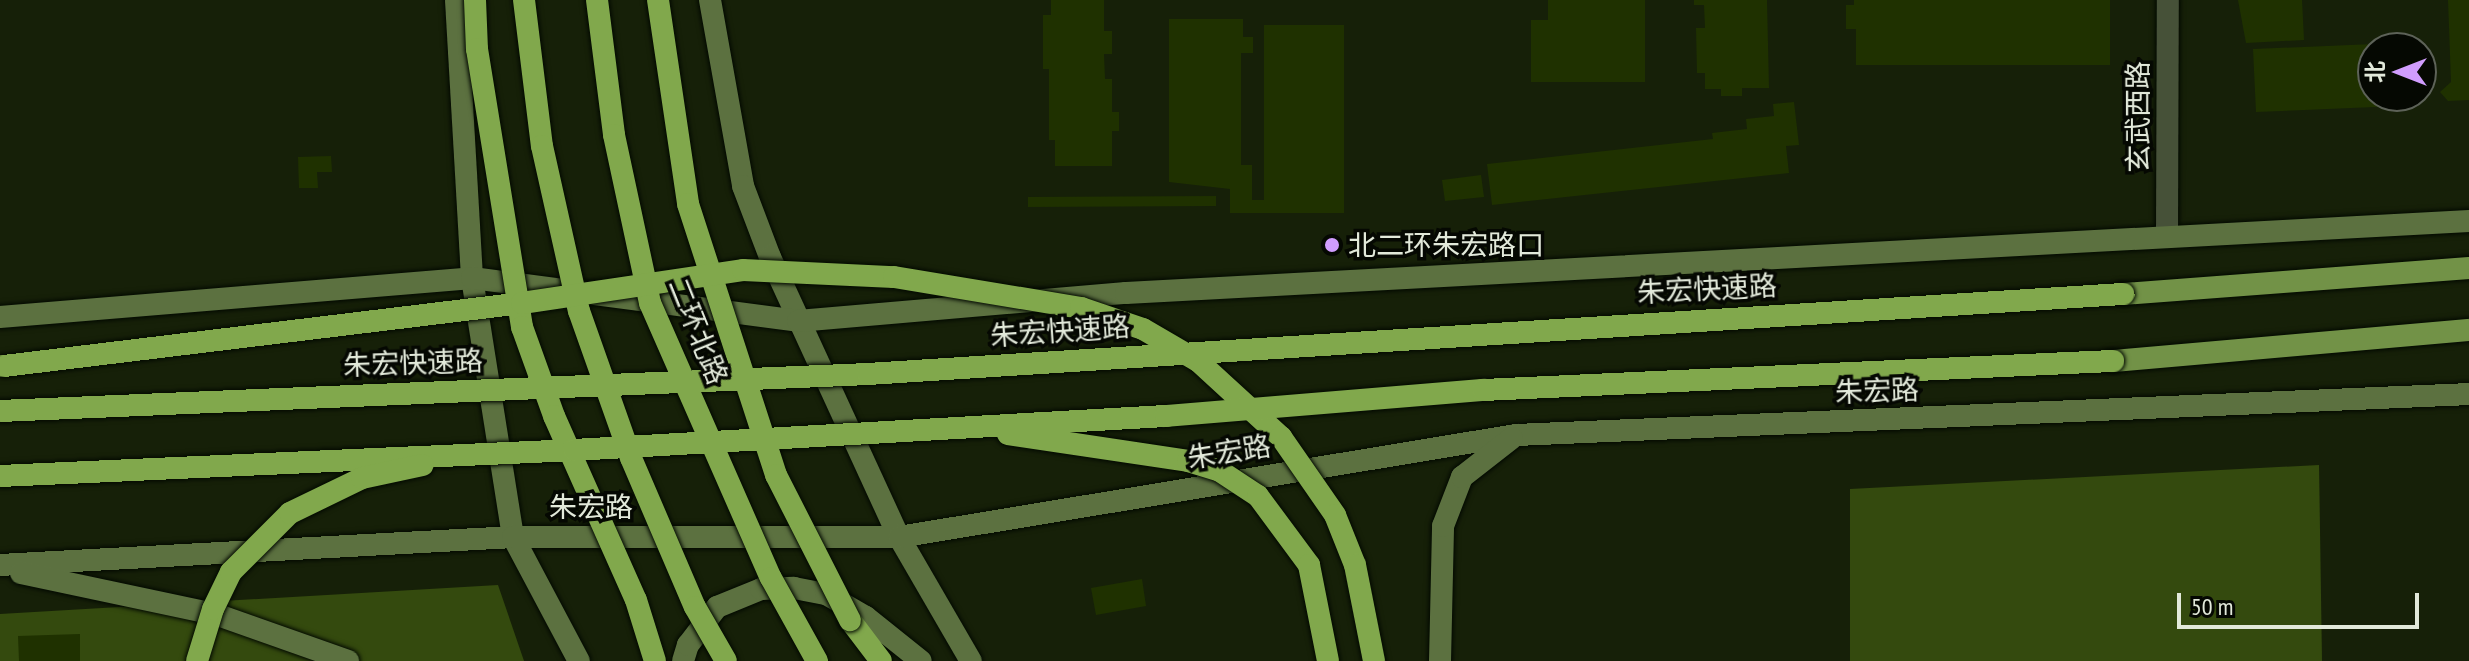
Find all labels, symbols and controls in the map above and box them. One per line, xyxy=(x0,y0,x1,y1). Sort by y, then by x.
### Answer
north arrow xyxy=(2357,32,2437,112)
street label: 玄武西路 xyxy=(2121,61,2155,173)
text: 北 xyxy=(2361,61,2389,83)
place label: 北二环朱宏路口 xyxy=(1348,228,1544,262)
marker: 北二环朱宏路口 xyxy=(1323,236,1341,254)
street label: 朱宏快速路 xyxy=(1636,269,1778,309)
street label: 二环北路 xyxy=(661,273,735,389)
street label: 朱宏快速路 xyxy=(989,309,1131,353)
street label: 朱宏快速路 xyxy=(342,344,484,382)
street label: 朱宏路 xyxy=(1834,373,1920,409)
street label: 朱宏路 xyxy=(1185,429,1273,475)
street label: 朱宏路 xyxy=(549,490,633,524)
scale bar xyxy=(2181,577,2423,627)
text: 50 m xyxy=(2191,591,2233,622)

